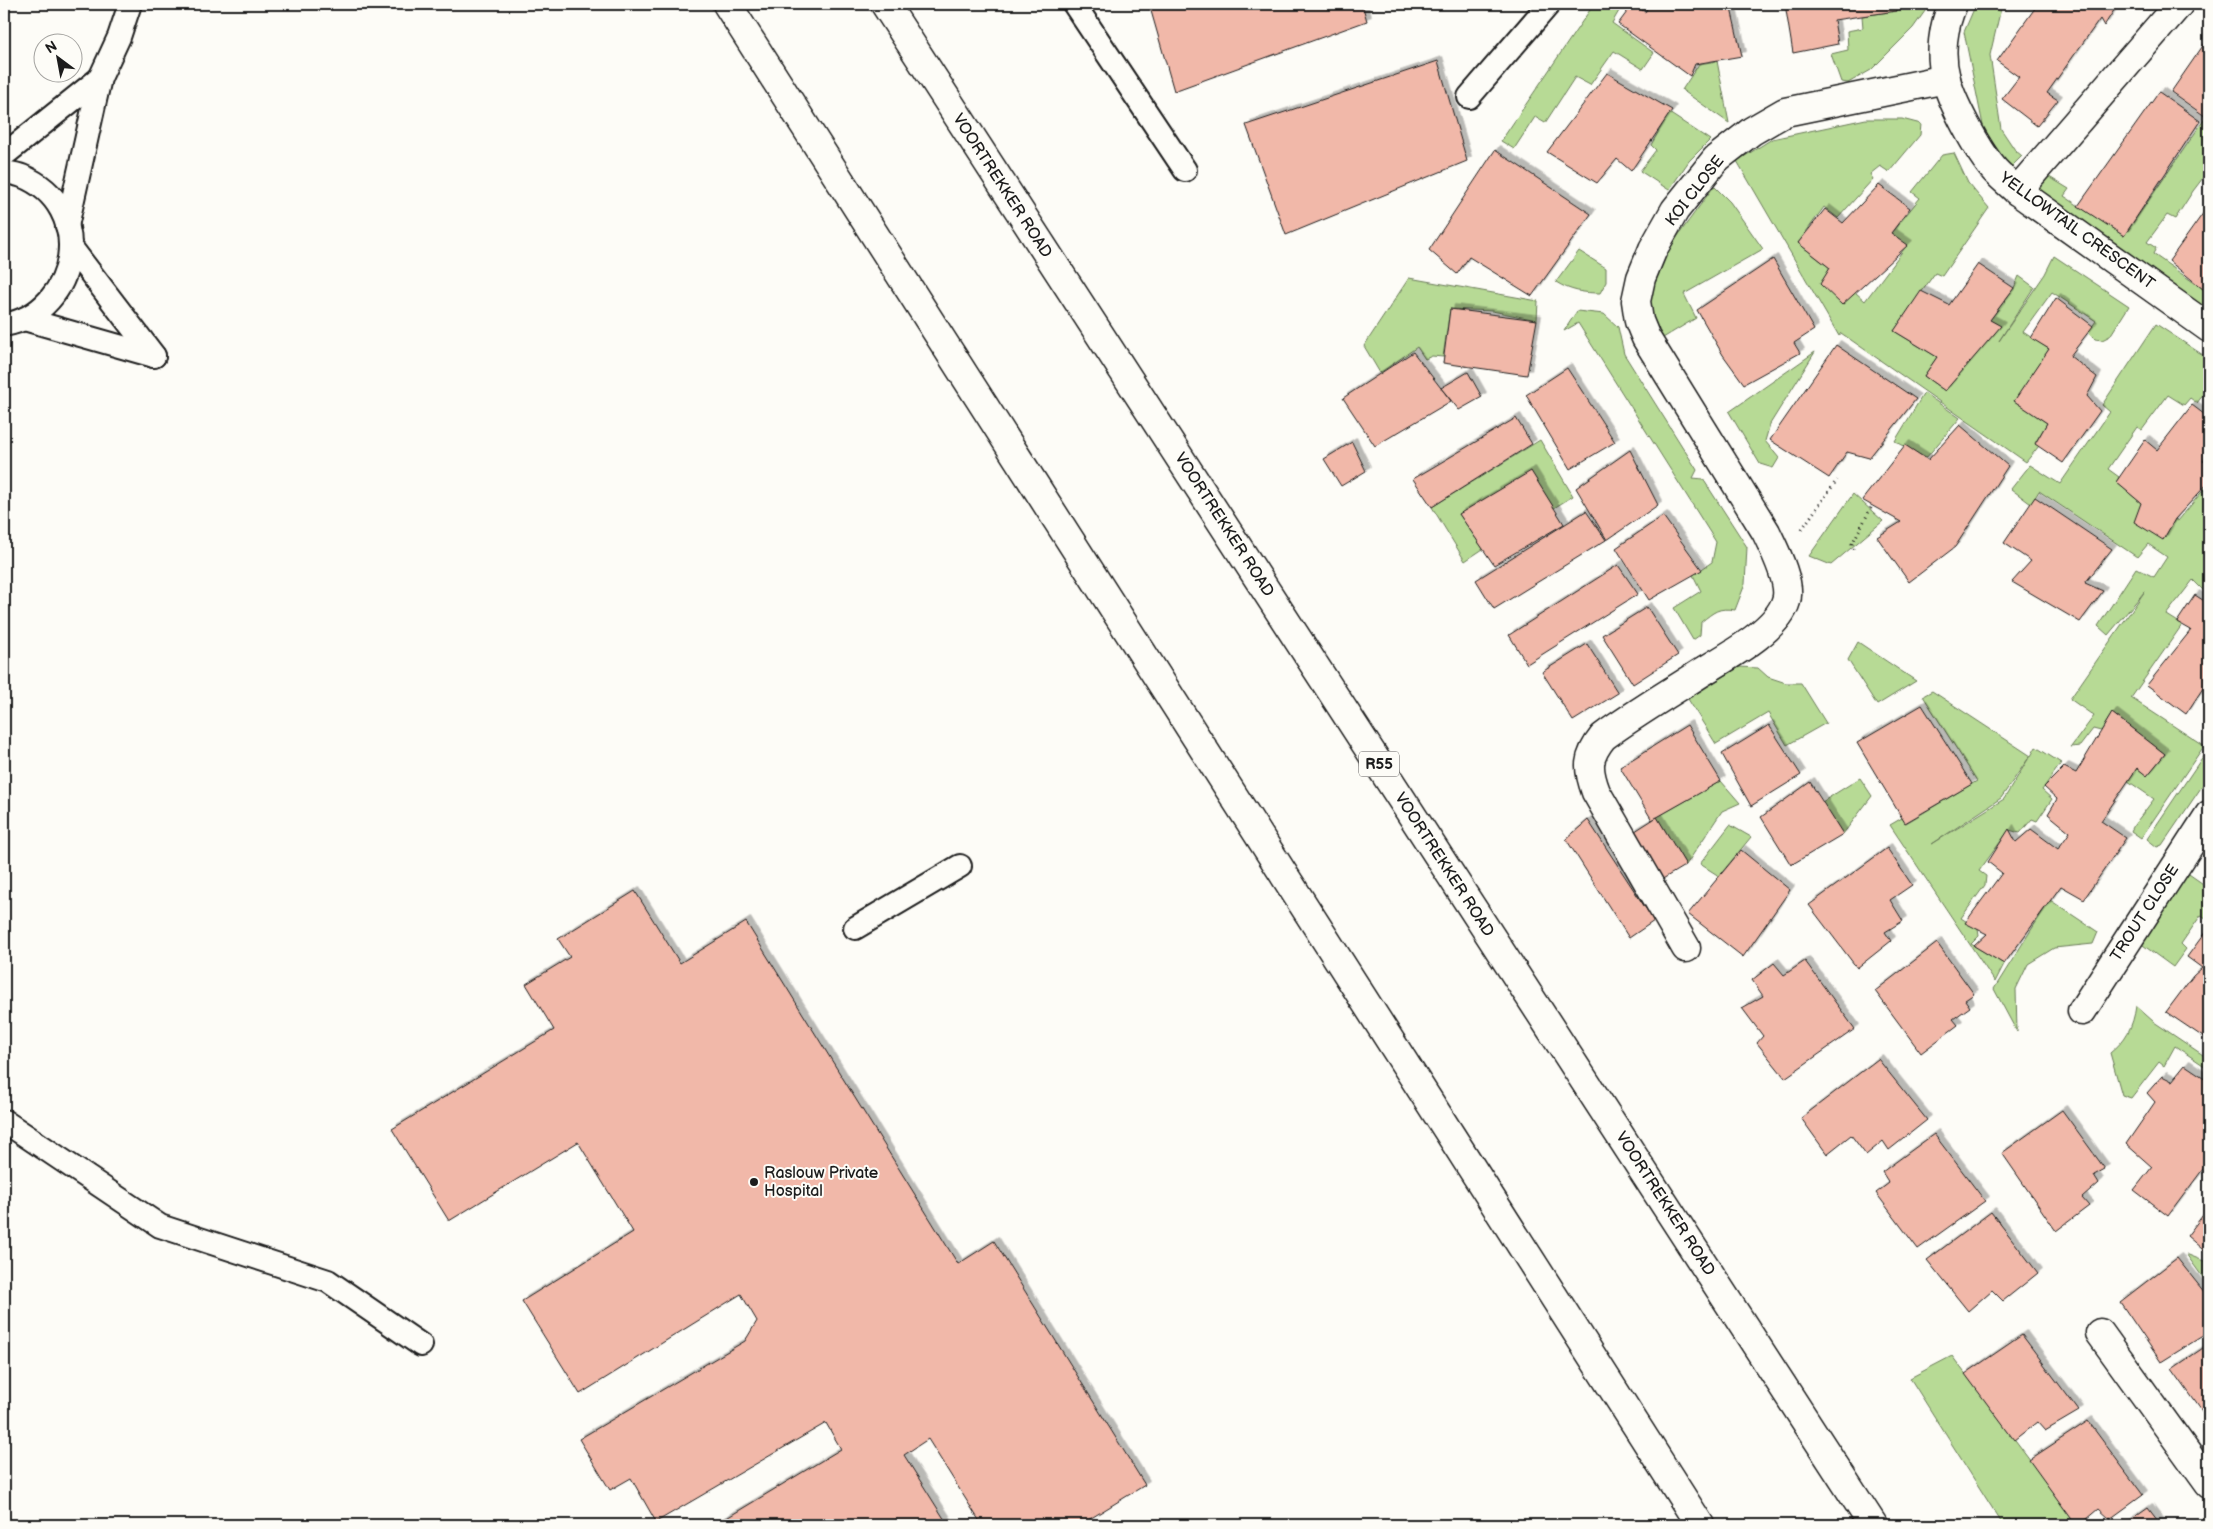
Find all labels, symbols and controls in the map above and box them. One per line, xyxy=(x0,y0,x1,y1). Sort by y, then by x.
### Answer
north arrow xyxy=(32,32,82,82)
text: N xyxy=(42,37,60,57)
street label: VOORTREKKER ROAD xyxy=(948,110,1056,262)
street label: KOI CLOSE xyxy=(1662,152,1728,230)
street label: YELLOWTAIL CRESCENT xyxy=(1995,168,2159,294)
street label: VOORTREKKER ROAD xyxy=(1170,449,1278,601)
road number: R55 xyxy=(1359,752,1399,776)
street label: VOORTREKKER ROAD xyxy=(1390,789,1498,941)
street label: TROUT CLOSE xyxy=(2107,861,2183,965)
street label: VOORTREKKER ROAD xyxy=(1611,1128,1719,1280)
place label: Raslouw Private Hospital xyxy=(764,1164,879,1201)
marker: Raslouw Private Hospital xyxy=(748,1176,760,1188)

